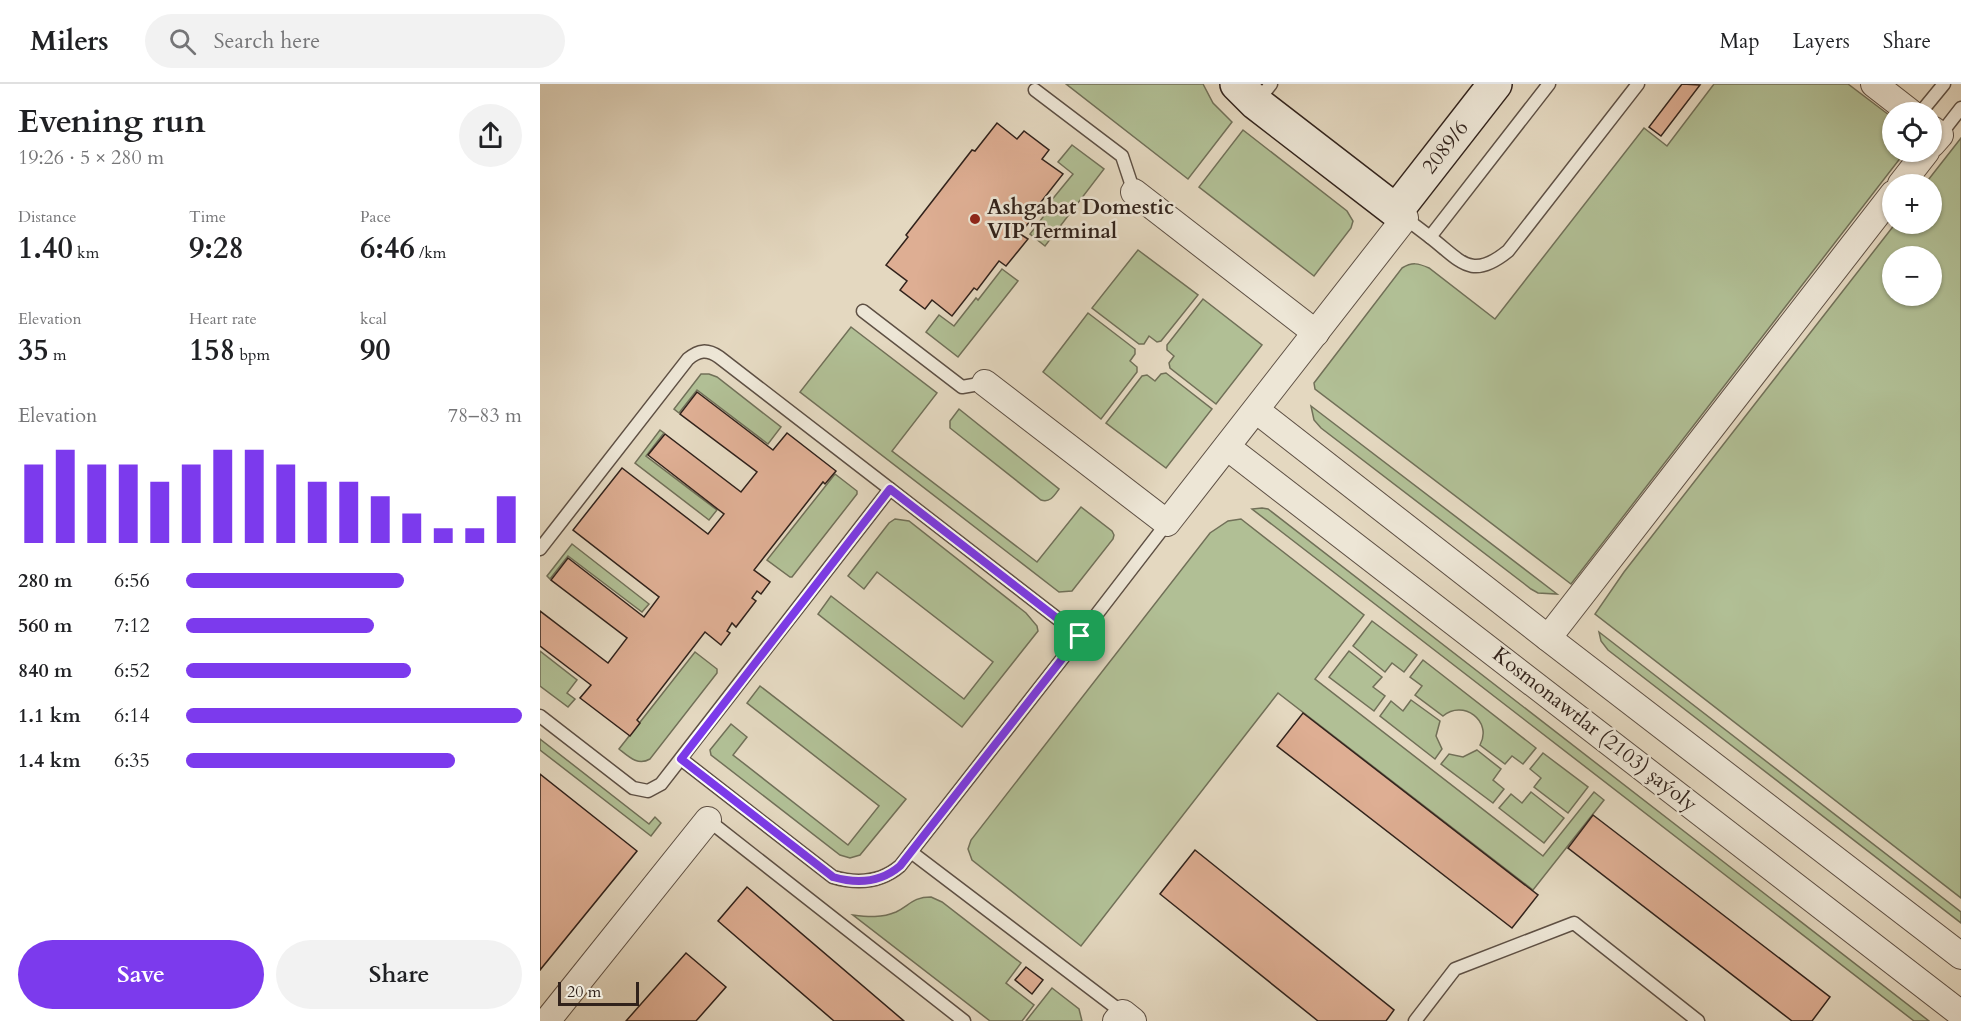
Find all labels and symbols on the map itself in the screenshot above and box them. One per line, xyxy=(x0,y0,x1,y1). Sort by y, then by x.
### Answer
street label: 2089/6 xyxy=(1415,115,1475,180)
place label: Ashgabat Domestic VIP Terminal xyxy=(987,193,1174,246)
marker: Ashgabat Domestic VIP Terminal xyxy=(968,212,982,226)
pin xyxy=(1054,610,1105,661)
street label: Kosmonawtlar (2103) şaýoly xyxy=(1486,640,1703,819)
scale bar xyxy=(558,979,639,1006)

